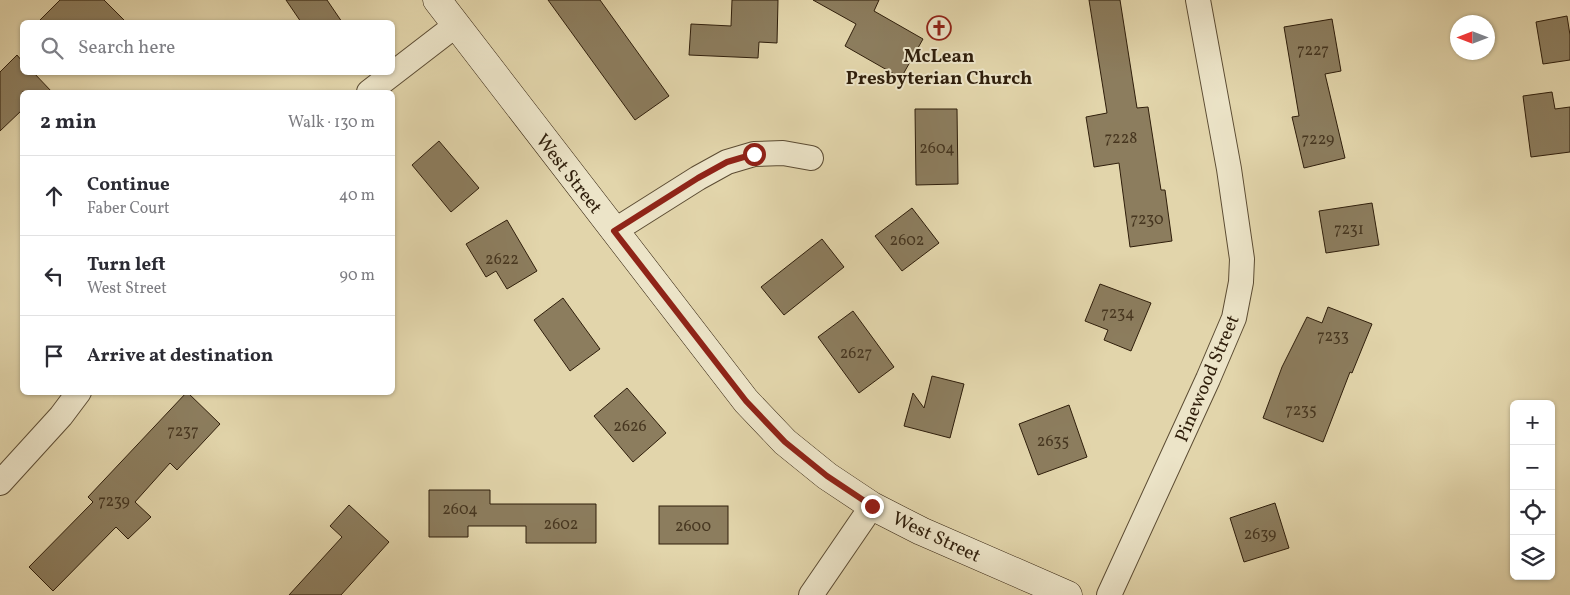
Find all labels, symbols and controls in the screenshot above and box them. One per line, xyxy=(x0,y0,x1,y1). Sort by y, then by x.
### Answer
church icon: McLean Presbyterian Church xyxy=(926,15,952,41)
north arrow xyxy=(1450,15,1495,60)
search box xyxy=(20,20,395,75)
icon: search xyxy=(38,34,66,62)
text: Search here xyxy=(78,35,175,61)
house number: 7227 xyxy=(1297,40,1329,62)
place label: McLean Presbyterian Church xyxy=(846,44,1032,92)
text: 2 min xyxy=(40,108,97,137)
text: Walk · 130 m xyxy=(288,112,375,134)
house number: 7228 xyxy=(1105,128,1137,150)
street label: West Street xyxy=(529,129,608,220)
house number: 7229 xyxy=(1302,129,1334,151)
house number: 2604 xyxy=(919,138,955,160)
route start xyxy=(743,143,766,166)
text: Continue xyxy=(87,172,170,198)
icon: ahead xyxy=(40,182,68,210)
text: 40 m xyxy=(339,185,375,207)
text: Faber Court xyxy=(87,198,170,220)
house number: 7230 xyxy=(1130,209,1164,231)
house number: 7231 xyxy=(1334,219,1364,241)
house number: 2602 xyxy=(890,230,924,252)
house number: 2622 xyxy=(485,249,519,271)
text: Turn left xyxy=(87,252,166,278)
icon: left xyxy=(40,262,68,290)
text: 90 m xyxy=(339,265,375,287)
text: West Street xyxy=(87,278,167,300)
house number: 7234 xyxy=(1101,303,1135,325)
street label: Pinewood Street xyxy=(1169,311,1246,446)
house number: 7233 xyxy=(1317,326,1349,348)
icon: arrive xyxy=(40,342,68,370)
text: Arrive at destination xyxy=(87,343,273,369)
house number: 2627 xyxy=(840,343,873,365)
house number: 7235 xyxy=(1285,400,1317,422)
map controls xyxy=(1510,400,1555,580)
button: + xyxy=(1510,400,1555,445)
house number: 2626 xyxy=(613,416,647,438)
house number: 7237 xyxy=(167,421,199,443)
house number: 2635 xyxy=(1037,431,1069,453)
button: − xyxy=(1510,445,1555,490)
button: locate xyxy=(1510,490,1555,535)
house number: 7239 xyxy=(98,491,130,513)
route end xyxy=(861,495,884,518)
house number: 2604 xyxy=(442,499,478,521)
street label: West Street xyxy=(888,506,985,570)
house number: 2602 xyxy=(544,514,578,536)
house number: 2600 xyxy=(675,516,711,538)
house number: 2639 xyxy=(1244,524,1276,546)
button: layers xyxy=(1510,535,1555,580)

